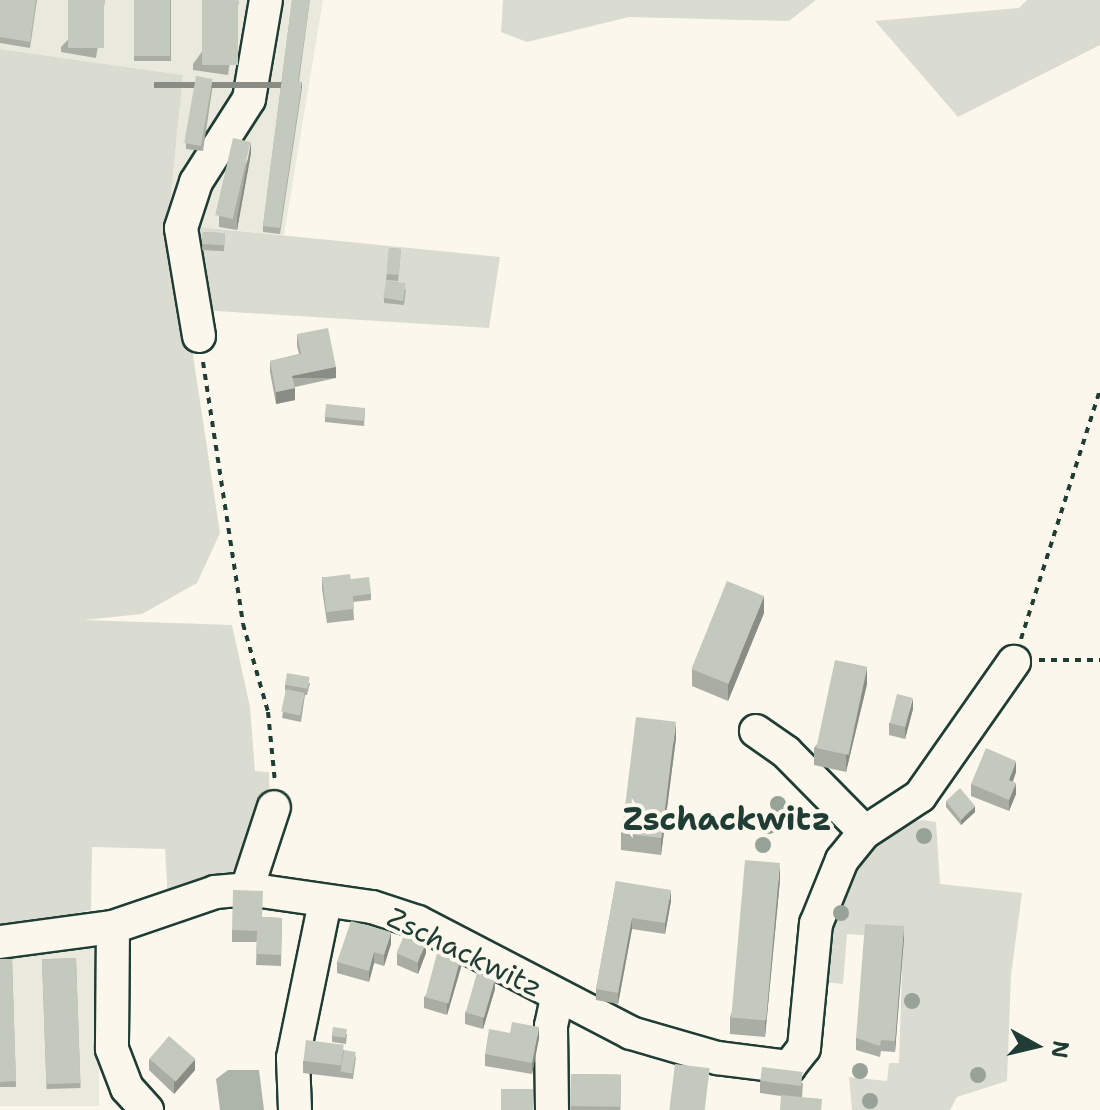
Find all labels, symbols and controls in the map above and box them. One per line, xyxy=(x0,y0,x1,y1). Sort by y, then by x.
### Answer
district label: Zschackwitz xyxy=(622,800,832,838)
street label: Zschackwitz xyxy=(382,900,548,1004)
north arrow xyxy=(996,1006,1076,1086)
text: N xyxy=(1045,1039,1076,1060)

